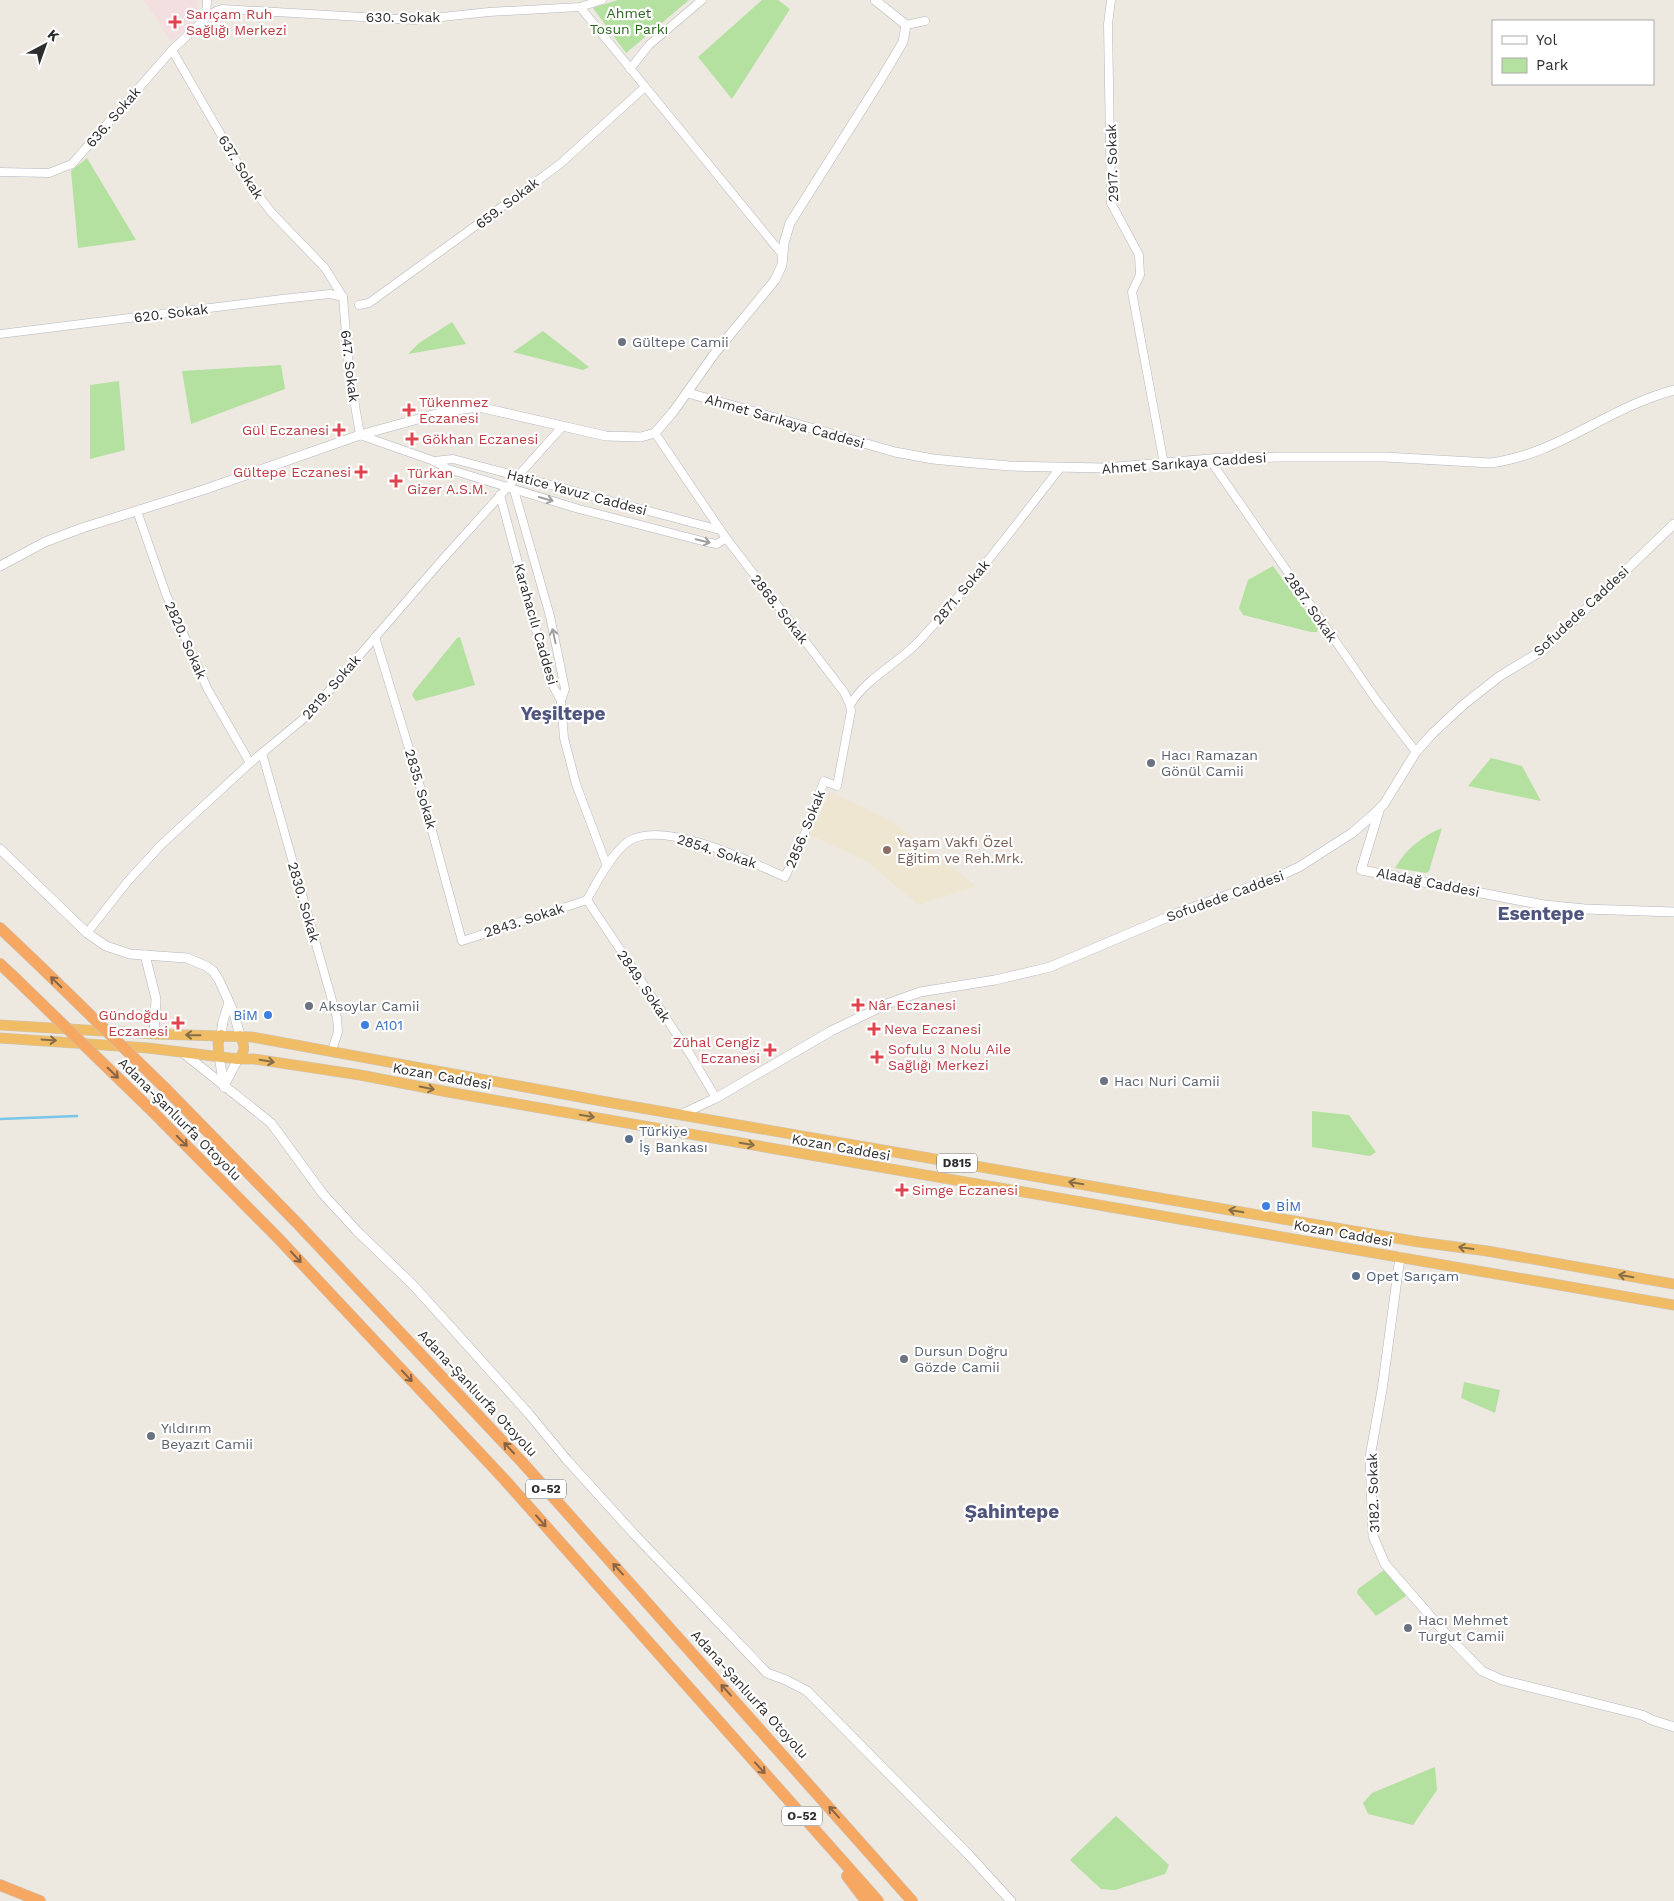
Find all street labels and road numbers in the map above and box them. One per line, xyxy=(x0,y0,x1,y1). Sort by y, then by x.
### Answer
street label: 630. Sokak xyxy=(366,9,440,25)
street label: 636. Sokak xyxy=(82,84,144,150)
street label: 2917. Sokak xyxy=(1103,124,1121,202)
street label: 637. Sokak xyxy=(215,132,267,202)
street label: 659. Sokak xyxy=(472,174,542,232)
street label: 620. Sokak xyxy=(133,301,209,325)
street label: 647. Sokak xyxy=(338,329,362,403)
street label: Ahmet Sarıkaya Caddesi xyxy=(704,391,866,451)
street label: Ahmet Sarıkaya Caddesi xyxy=(1101,449,1267,477)
street label: Hatice Yavuz Caddesi xyxy=(505,466,649,518)
street label: 2871. Sokak xyxy=(929,557,993,627)
street label: Karahacılı Caddesi xyxy=(511,561,561,687)
street label: Sofudede Caddesi xyxy=(1530,563,1632,659)
street label: 2887. Sokak xyxy=(1281,569,1341,645)
street label: 2868. Sokak xyxy=(748,571,812,647)
street label: 2820. Sokak xyxy=(162,599,210,681)
street label: 2819. Sokak xyxy=(299,651,363,723)
street label: 2835. Sokak xyxy=(402,747,440,831)
street label: 2856. Sokak xyxy=(782,787,828,870)
street label: 2854. Sokak xyxy=(675,831,759,871)
street label: 2830. Sokak xyxy=(285,860,323,944)
street label: Aladağ Caddesi xyxy=(1375,864,1481,900)
street label: Sofudede Caddesi xyxy=(1164,867,1286,925)
street label: 2843. Sokak xyxy=(482,900,566,940)
street label: 2849. Sokak xyxy=(614,947,674,1025)
street label: Adana-Şanlıurfa Otoyolu xyxy=(115,1054,245,1184)
street label: Kozan Caddesi xyxy=(391,1059,493,1093)
street label: Kozan Caddesi xyxy=(790,1130,892,1164)
road number: D815 xyxy=(937,1154,977,1172)
street label: Kozan Caddesi xyxy=(1292,1216,1394,1250)
street label: Adana-Şanlıurfa Otoyolu xyxy=(415,1326,541,1460)
street label: 3182. Sokak xyxy=(1364,1453,1382,1533)
road number: O-52 xyxy=(526,1480,566,1498)
street label: Adana-Şanlıurfa Otoyolu xyxy=(688,1626,812,1762)
road number: O-52 xyxy=(782,1806,822,1825)

